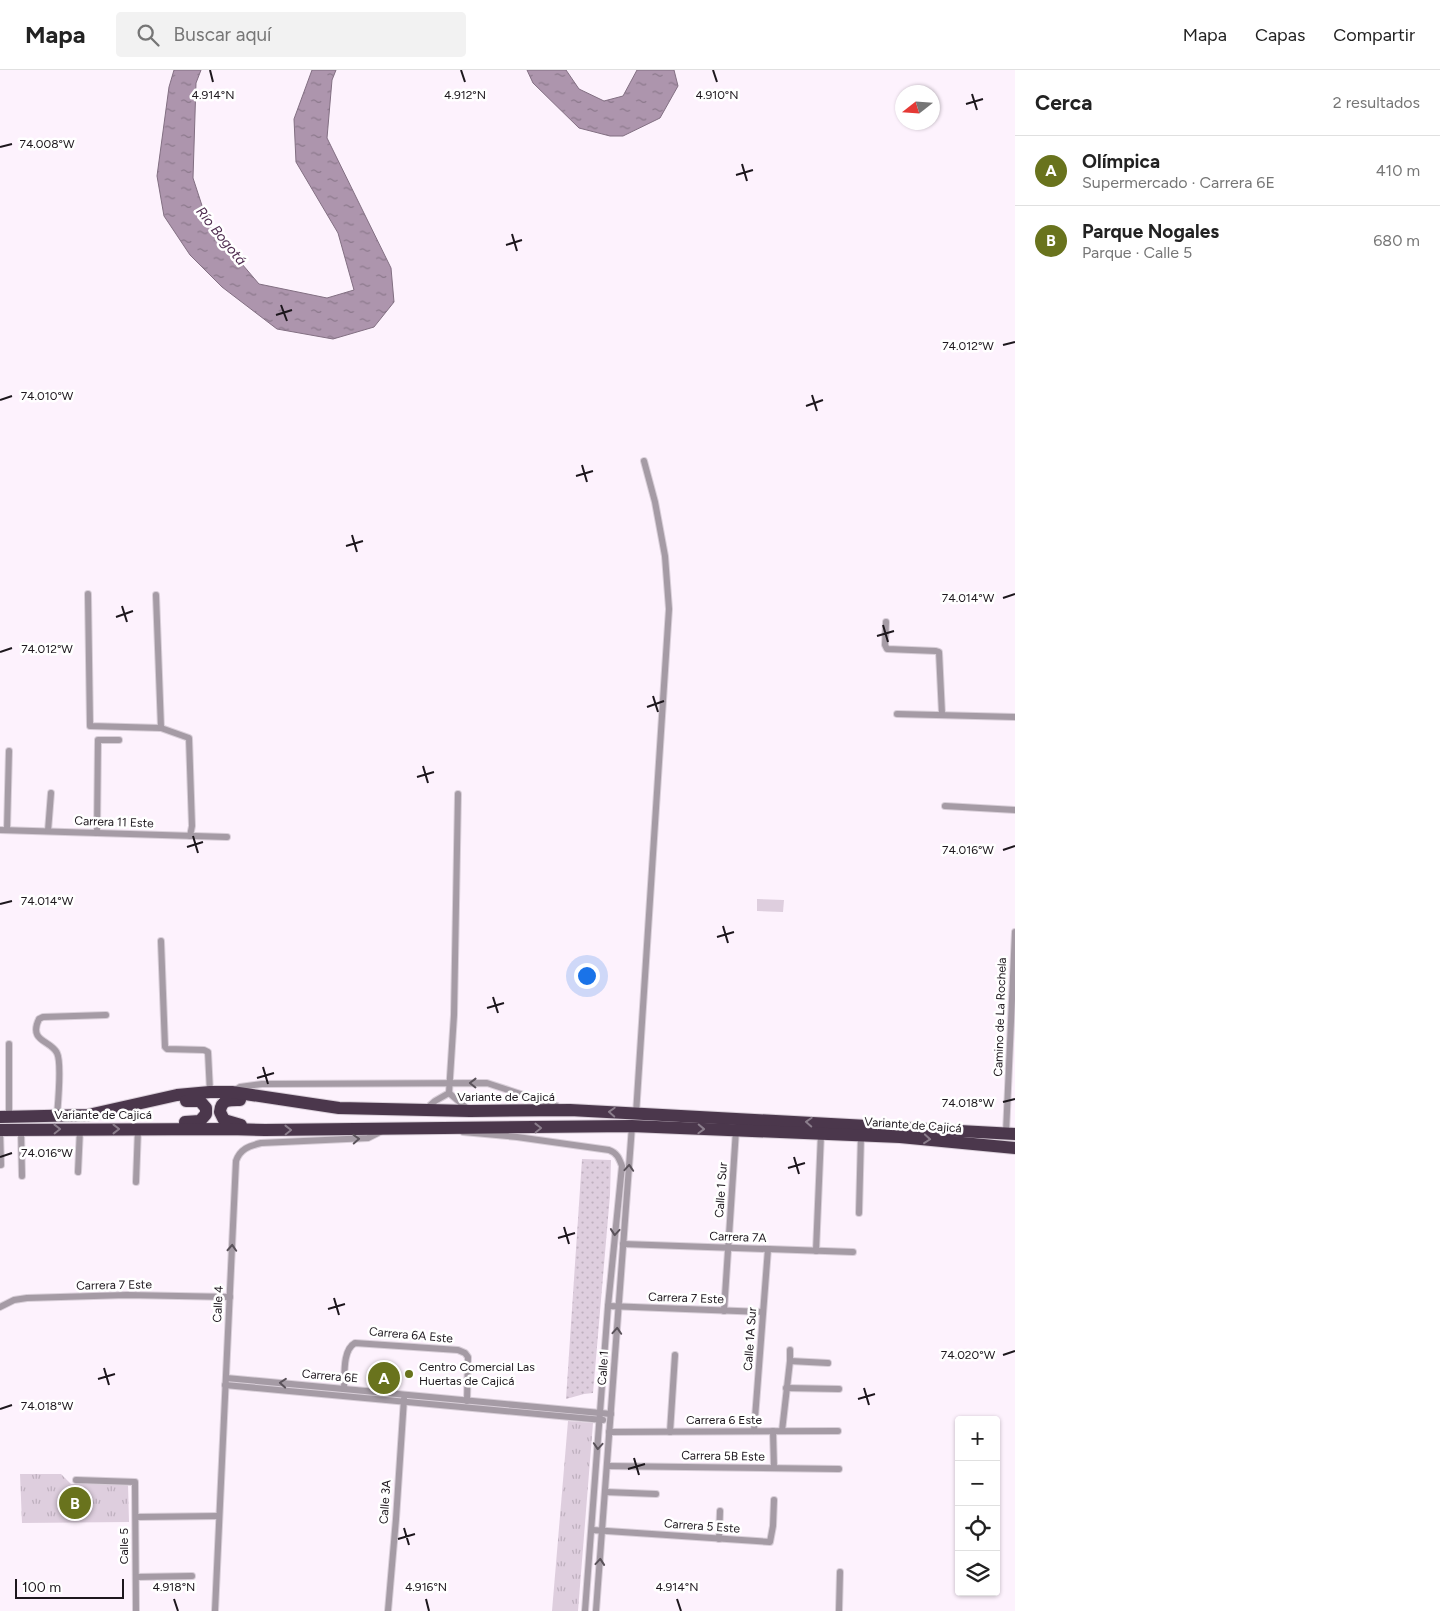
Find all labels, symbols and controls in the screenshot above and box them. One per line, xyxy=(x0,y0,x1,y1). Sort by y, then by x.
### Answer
search box xyxy=(116,12,466,57)
text: Mapa xyxy=(25,20,86,49)
icon: search xyxy=(134,21,162,49)
text: Buscar aquí xyxy=(174,23,271,46)
text: Mapa xyxy=(1183,24,1227,46)
text: Capas xyxy=(1255,24,1305,46)
text: Compartir xyxy=(1333,24,1415,46)
north arrow xyxy=(895,85,940,130)
text: 4.914°N xyxy=(192,88,234,102)
text: 4.912°N xyxy=(444,88,486,102)
text: 4.910°N xyxy=(695,88,739,102)
text: Cerca xyxy=(1035,90,1092,115)
text: 2 resultados xyxy=(1333,93,1420,112)
text: 74.008°W xyxy=(19,137,75,151)
text: Olímpica xyxy=(1082,150,1160,173)
text: A xyxy=(1045,161,1057,180)
text: 410 m xyxy=(1376,161,1420,180)
text: Supermercado · Carrera 6E xyxy=(1082,173,1275,192)
water label: Río Bogotá xyxy=(192,203,250,269)
text: Parque Nogales xyxy=(1082,220,1219,243)
text: B xyxy=(1046,231,1056,250)
text: 680 m xyxy=(1373,231,1420,250)
text: Parque · Calle 5 xyxy=(1082,243,1192,262)
text: 74.012°W xyxy=(942,339,994,353)
text: 74.010°W xyxy=(21,389,74,403)
text: 74.014°W xyxy=(942,591,995,605)
text: 74.012°W xyxy=(21,642,73,656)
street label: Carrera 11 Este xyxy=(74,814,154,830)
text: 74.016°W xyxy=(942,843,994,857)
text: 74.014°W xyxy=(21,894,74,908)
street label: Camino de La Rochela xyxy=(991,957,1009,1077)
your location xyxy=(574,963,600,989)
one-way arrow xyxy=(469,1078,476,1088)
street label: Variante de Cajicá xyxy=(457,1090,555,1104)
text: 74.018°W xyxy=(942,1096,995,1110)
one-way arrow xyxy=(607,1107,615,1118)
street label: Variante de Cajicá xyxy=(54,1108,152,1122)
street label: Variante de Cajicá xyxy=(864,1115,962,1135)
one-way arrow xyxy=(805,1117,813,1128)
one-way arrow xyxy=(534,1122,542,1133)
one-way arrow xyxy=(54,1124,62,1134)
one-way arrow xyxy=(112,1124,120,1134)
one-way arrow xyxy=(697,1124,705,1134)
one-way arrow xyxy=(285,1125,293,1135)
one-way arrow xyxy=(352,1133,360,1144)
one-way arrow xyxy=(923,1134,931,1145)
text: 74.016°W xyxy=(21,1146,73,1160)
street label: Calle 1 Sur xyxy=(712,1162,730,1218)
one-way arrow xyxy=(623,1164,634,1172)
one-way arrow xyxy=(610,1228,621,1236)
street label: Carrera 7A xyxy=(709,1229,767,1245)
one-way arrow xyxy=(226,1244,237,1252)
street label: Carrera 7 Este xyxy=(76,1277,152,1293)
street label: Calle 4 xyxy=(210,1285,226,1323)
street label: Carrera 7 Este xyxy=(648,1290,725,1306)
street label: Calle 1A Sur xyxy=(741,1307,759,1371)
street label: Carrera 6A Este xyxy=(368,1324,454,1346)
one-way arrow xyxy=(611,1326,622,1334)
text: 74.020°W xyxy=(941,1348,996,1362)
street label: Calle 1 xyxy=(595,1350,611,1386)
pin: A xyxy=(368,1359,400,1397)
place label: Centro Comercial Las Huertas de Cajicá xyxy=(419,1360,535,1388)
street label: Carrera 6E xyxy=(301,1367,359,1385)
marker: Centro Comercial Las Huertas de Cajicá xyxy=(403,1368,415,1380)
one-way arrow xyxy=(279,1378,287,1389)
text: 74.018°W xyxy=(21,1399,74,1413)
street label: Carrera 6 Este xyxy=(686,1413,762,1427)
map controls xyxy=(955,1416,1000,1596)
button: + xyxy=(955,1416,1000,1461)
one-way arrow xyxy=(592,1443,603,1451)
street label: Carrera 5B Este xyxy=(681,1448,765,1464)
button: − xyxy=(955,1461,1000,1506)
street label: Calle 3A xyxy=(376,1479,394,1525)
pin: B xyxy=(59,1484,91,1522)
button: locate xyxy=(955,1506,1000,1551)
street label: Carrera 5 Este xyxy=(664,1516,741,1536)
street label: Calle 5 xyxy=(117,1528,131,1564)
button: layers xyxy=(955,1551,1000,1596)
one-way arrow xyxy=(594,1558,605,1566)
scale bar xyxy=(15,1576,124,1599)
text: 100 m xyxy=(22,1579,61,1596)
text: 4.918°N xyxy=(153,1580,195,1594)
text: 4.916°N xyxy=(405,1580,447,1594)
text: 4.914°N xyxy=(656,1580,698,1594)

